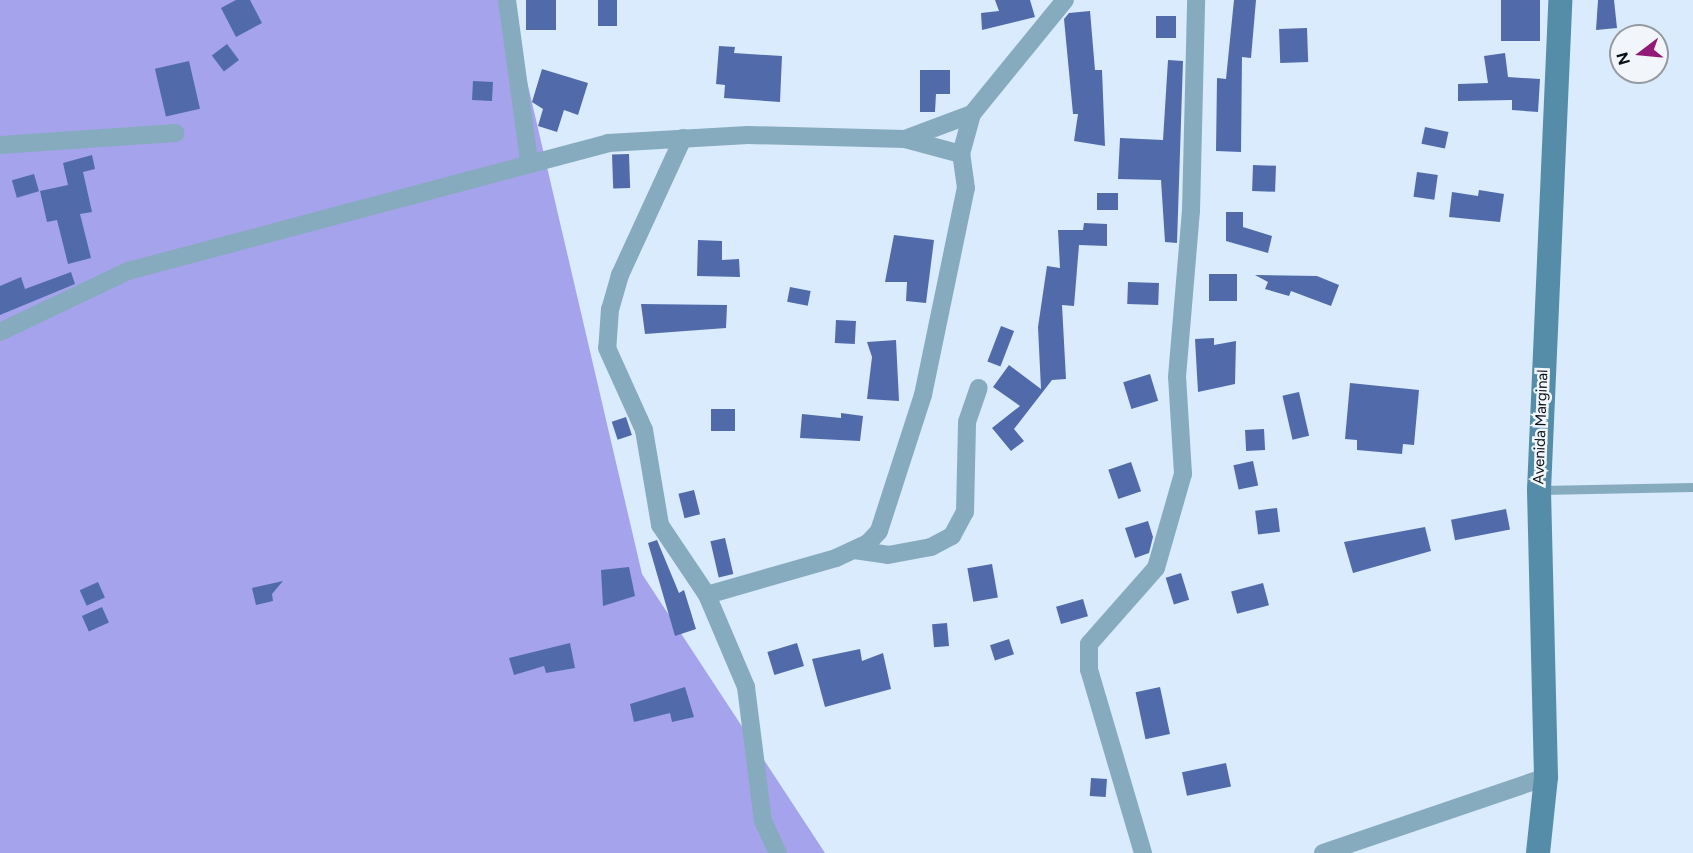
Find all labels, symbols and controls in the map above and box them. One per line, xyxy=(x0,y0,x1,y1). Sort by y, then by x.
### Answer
north arrow xyxy=(1609,24,1669,84)
text: N xyxy=(1612,50,1634,67)
street label: Avenida Marginal xyxy=(1530,369,1552,485)

